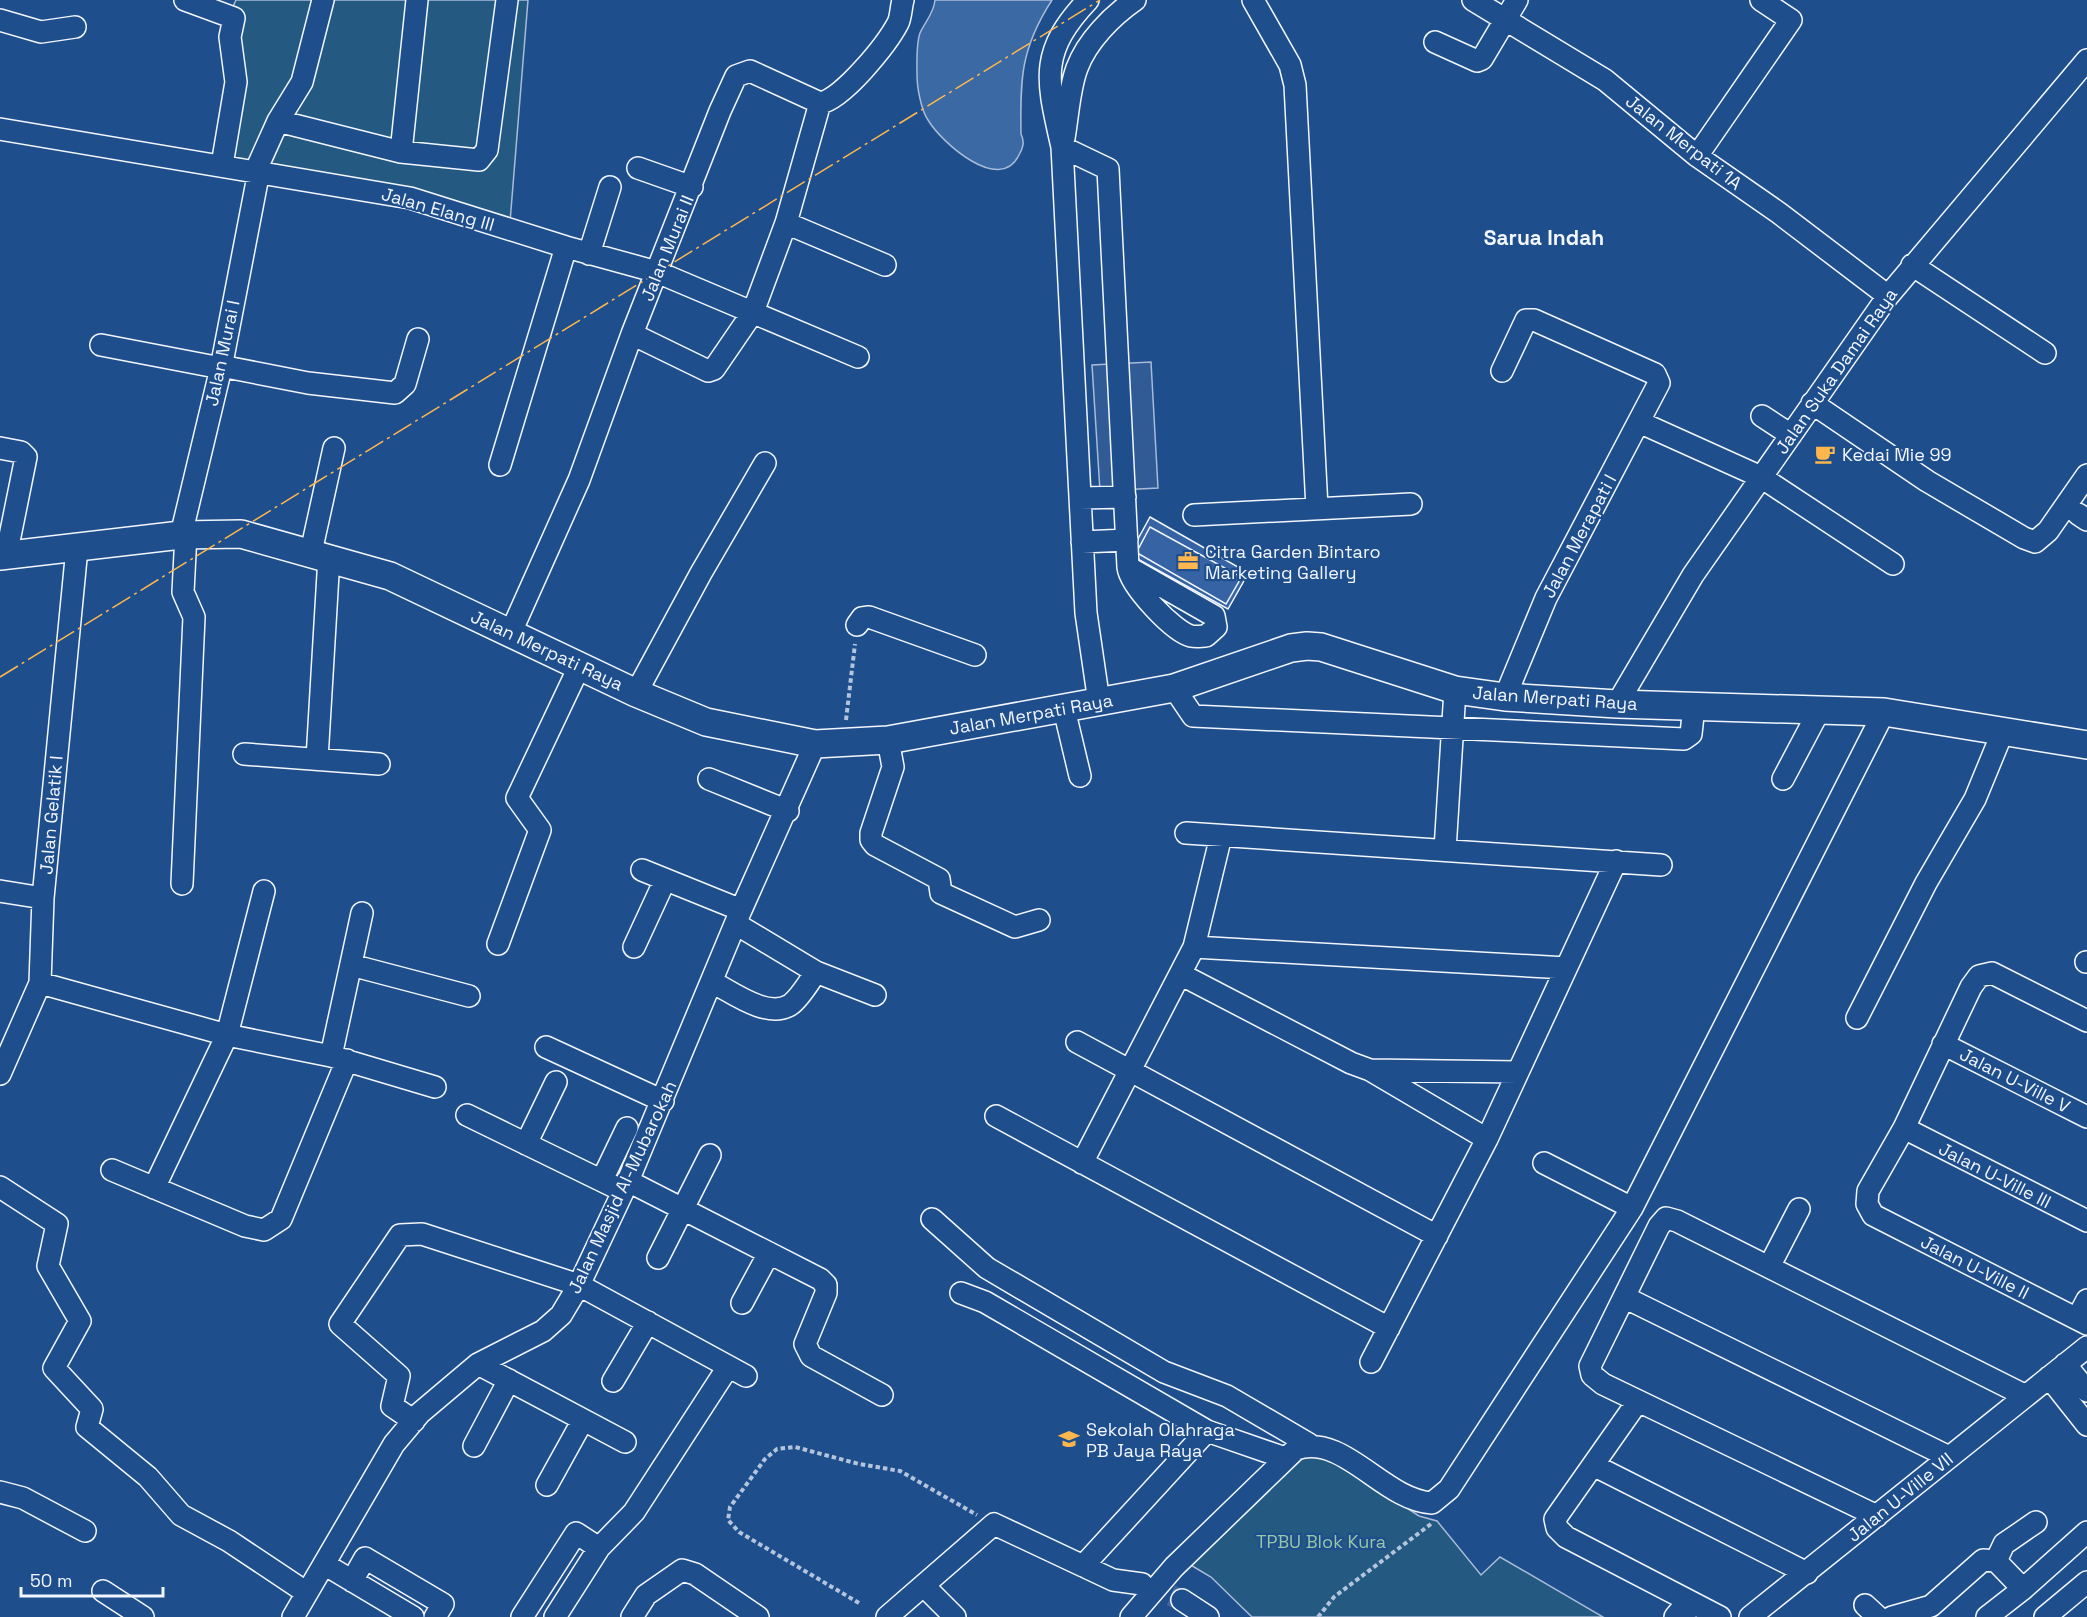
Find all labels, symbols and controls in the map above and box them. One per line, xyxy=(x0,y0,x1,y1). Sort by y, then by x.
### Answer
street label: Jalan Merpati 1A xyxy=(1621,89,1747,195)
street label: Jalan Elang III xyxy=(379,182,497,236)
street label: Jalan Murai II xyxy=(635,192,699,304)
district label: Sarua Indah xyxy=(1484,224,1604,251)
street label: Jalan Suka Damai Raya xyxy=(1770,284,1902,458)
street label: Jalan Murai I xyxy=(200,298,244,408)
cafe icon: Kedai Mie 99 xyxy=(1813,442,1837,466)
place label: Kedai Mie 99 xyxy=(1842,443,1952,466)
street label: Jalan Merapati I xyxy=(1537,470,1621,602)
place label: Citra Garden Bintaro Marketing Gallery xyxy=(1205,540,1381,584)
office icon: Citra Garden Bintaro Marketing Gallery xyxy=(1176,549,1200,573)
street label: Jalan Merpati Raya xyxy=(467,605,627,695)
street label: Jalan Merpati Raya xyxy=(1472,681,1638,715)
street label: Jalan Merpati Raya xyxy=(947,688,1115,740)
street label: Jalan Gelatik I xyxy=(34,755,68,875)
street label: Jalan U-Ville V xyxy=(1956,1042,2074,1118)
street label: Jalan Masjid Al-Mubarokah xyxy=(563,1077,681,1297)
street label: Jalan U-Ville III xyxy=(1935,1137,2055,1213)
street label: Jalan U-Ville II xyxy=(1917,1230,2033,1304)
place label: Sekolah Olahraga PB Jaya Raya xyxy=(1086,1418,1235,1462)
school or university icon: Sekolah Olahraga PB Jaya Raya xyxy=(1057,1427,1081,1451)
street label: Jalan U-Ville VII xyxy=(1842,1447,1958,1547)
park label: TPBU Blok Kura xyxy=(1256,1530,1386,1553)
scale bar xyxy=(21,1560,164,1598)
text: 50 m xyxy=(30,1569,72,1592)

